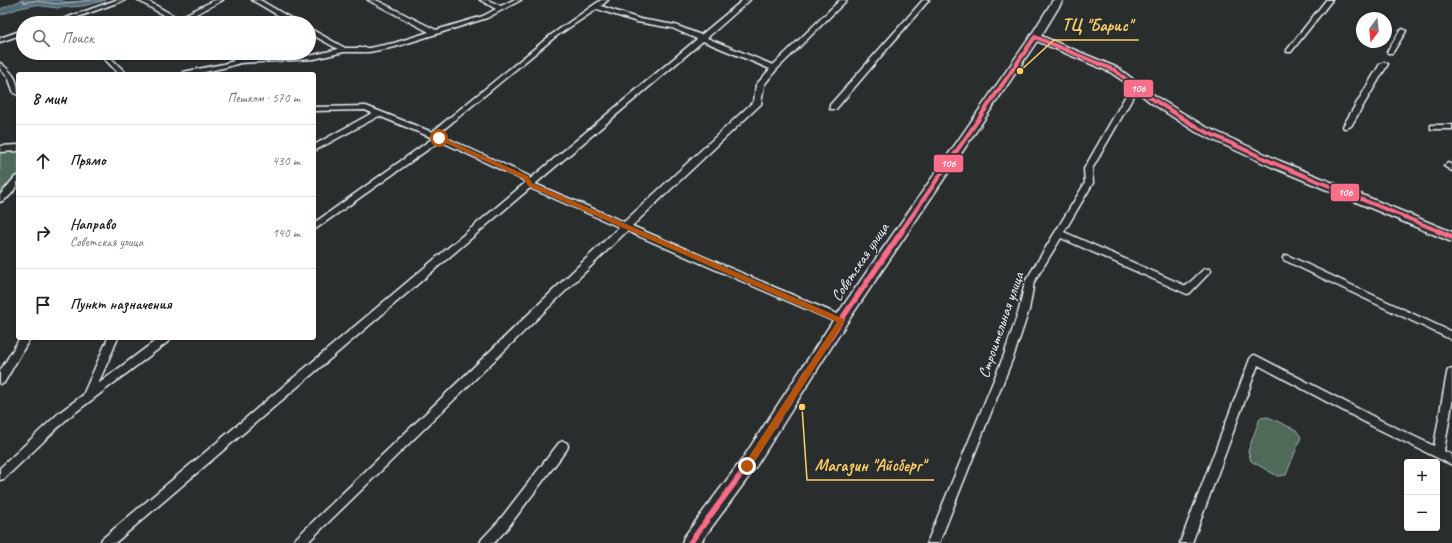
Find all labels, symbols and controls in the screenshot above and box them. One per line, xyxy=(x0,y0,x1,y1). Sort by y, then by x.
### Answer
callout: ТЦ "Барис" xyxy=(1054,11,1139,40)
north arrow xyxy=(1356,12,1392,48)
text: ТЦ "Барис" xyxy=(1062,15,1136,36)
search box xyxy=(16,16,316,60)
icon: search xyxy=(30,27,52,49)
text: Поиск xyxy=(62,29,94,48)
line badge: 106 xyxy=(1123,79,1154,98)
text: 106 xyxy=(1130,81,1146,95)
text: 8 мин xyxy=(32,88,67,109)
text: Пешком · 570 m xyxy=(227,90,300,106)
route start xyxy=(430,129,448,147)
icon: ahead xyxy=(32,150,54,172)
text: Прямо xyxy=(70,151,106,170)
text: 430 m xyxy=(272,153,300,169)
line badge: 106 xyxy=(933,154,964,173)
text: 106 xyxy=(940,156,956,170)
line badge: 106 xyxy=(1330,183,1360,202)
text: 106 xyxy=(1337,185,1353,199)
text: Направо xyxy=(70,215,116,234)
street label: Советская улица xyxy=(826,218,894,305)
icon: right xyxy=(32,222,54,244)
text: 140 m xyxy=(272,225,300,241)
text: Советская улица xyxy=(70,234,143,250)
street label: Строительная улица xyxy=(974,268,1029,381)
icon: arrive xyxy=(32,294,54,316)
text: Пункт назначения xyxy=(70,295,172,314)
callout: Магазин "Айсберг" xyxy=(807,451,934,480)
text: Магазин "Айсберг" xyxy=(815,455,929,477)
route end xyxy=(738,457,756,475)
map controls xyxy=(1404,459,1440,531)
button: + xyxy=(1404,459,1440,495)
button: − xyxy=(1404,495,1440,531)

